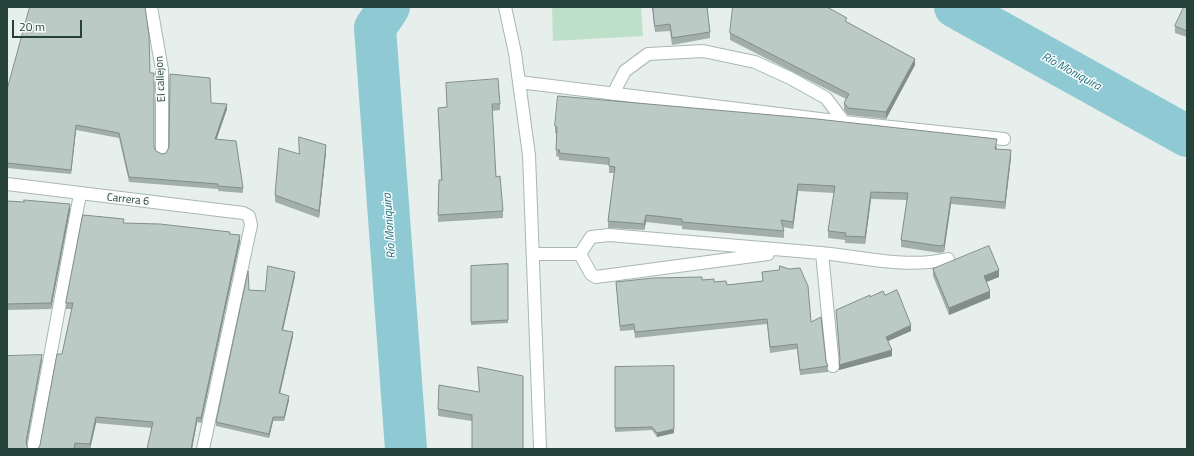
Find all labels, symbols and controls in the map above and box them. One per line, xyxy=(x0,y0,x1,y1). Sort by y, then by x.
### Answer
scale bar xyxy=(14,12,84,38)
text: 20 m xyxy=(19,17,45,36)
water label: Río Moniquira xyxy=(1039,50,1103,94)
street label: El callejon xyxy=(153,56,169,102)
street label: Carrera 6 xyxy=(106,191,150,209)
water label: Río Moniquira xyxy=(381,193,399,259)

